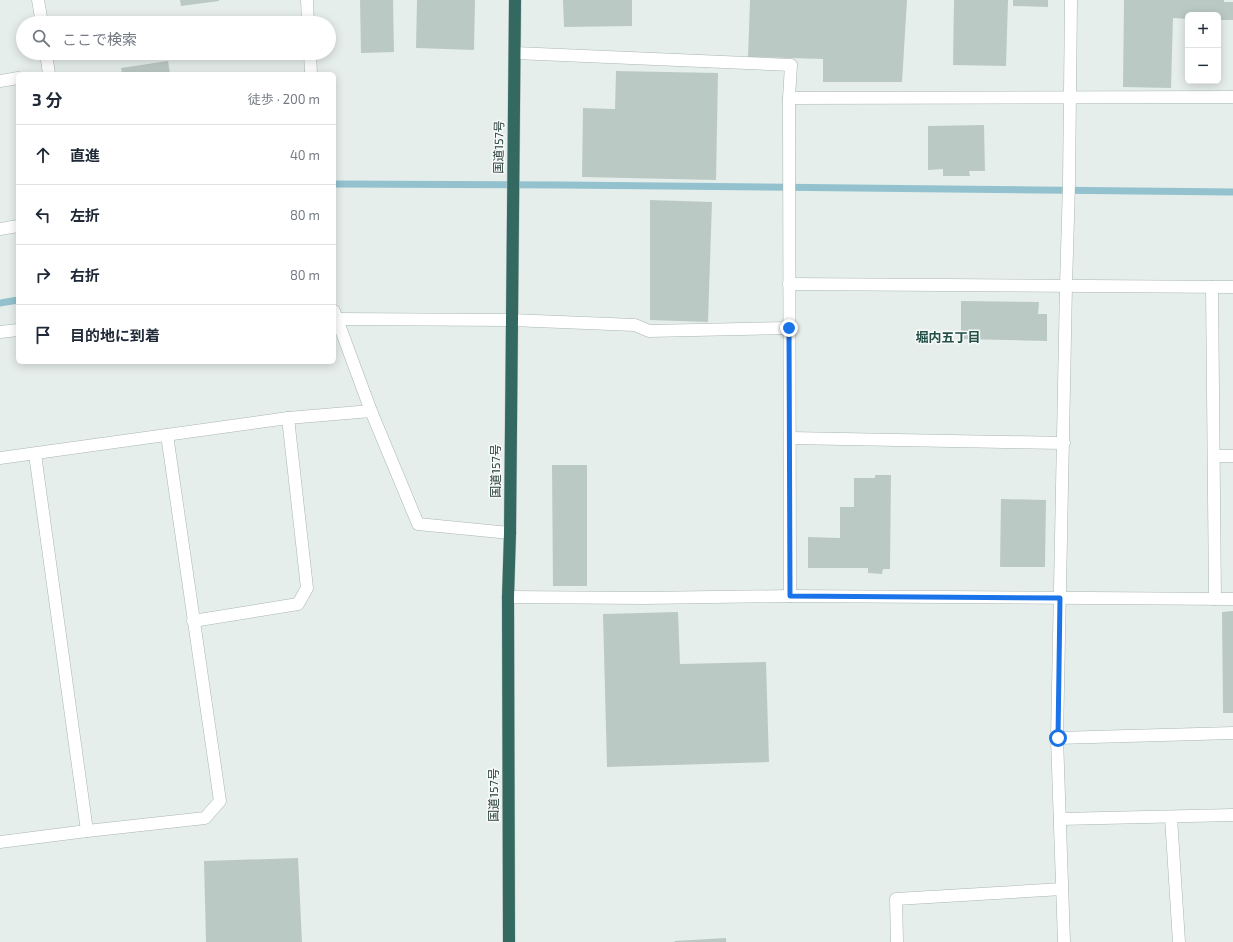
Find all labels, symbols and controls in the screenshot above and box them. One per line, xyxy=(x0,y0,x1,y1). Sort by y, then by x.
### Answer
map controls xyxy=(1185,12,1221,84)
button: + xyxy=(1185,12,1221,48)
search box xyxy=(16,16,336,60)
icon: search xyxy=(30,27,52,49)
text: ここで検索 xyxy=(62,30,137,48)
button: − xyxy=(1185,48,1221,84)
text: 3 分 xyxy=(32,89,62,109)
text: 徒歩 · 200 m xyxy=(248,91,320,107)
street label: 国道157号 xyxy=(491,120,505,174)
icon: ahead xyxy=(32,144,54,166)
text: 直進 xyxy=(70,146,100,164)
text: 40 m xyxy=(290,147,320,163)
icon: left xyxy=(32,204,54,226)
text: 左折 xyxy=(70,206,100,224)
text: 80 m xyxy=(290,207,320,223)
icon: right xyxy=(32,264,54,286)
text: 右折 xyxy=(70,266,100,284)
text: 80 m xyxy=(290,267,320,283)
route end xyxy=(780,319,798,337)
icon: arrive xyxy=(32,324,54,346)
text: 目的地に到着 xyxy=(70,326,160,344)
district label: 堀内五丁目 xyxy=(915,329,981,345)
street label: 国道157号 xyxy=(488,444,502,498)
route start xyxy=(1049,729,1067,747)
street label: 国道157号 xyxy=(486,768,500,822)

